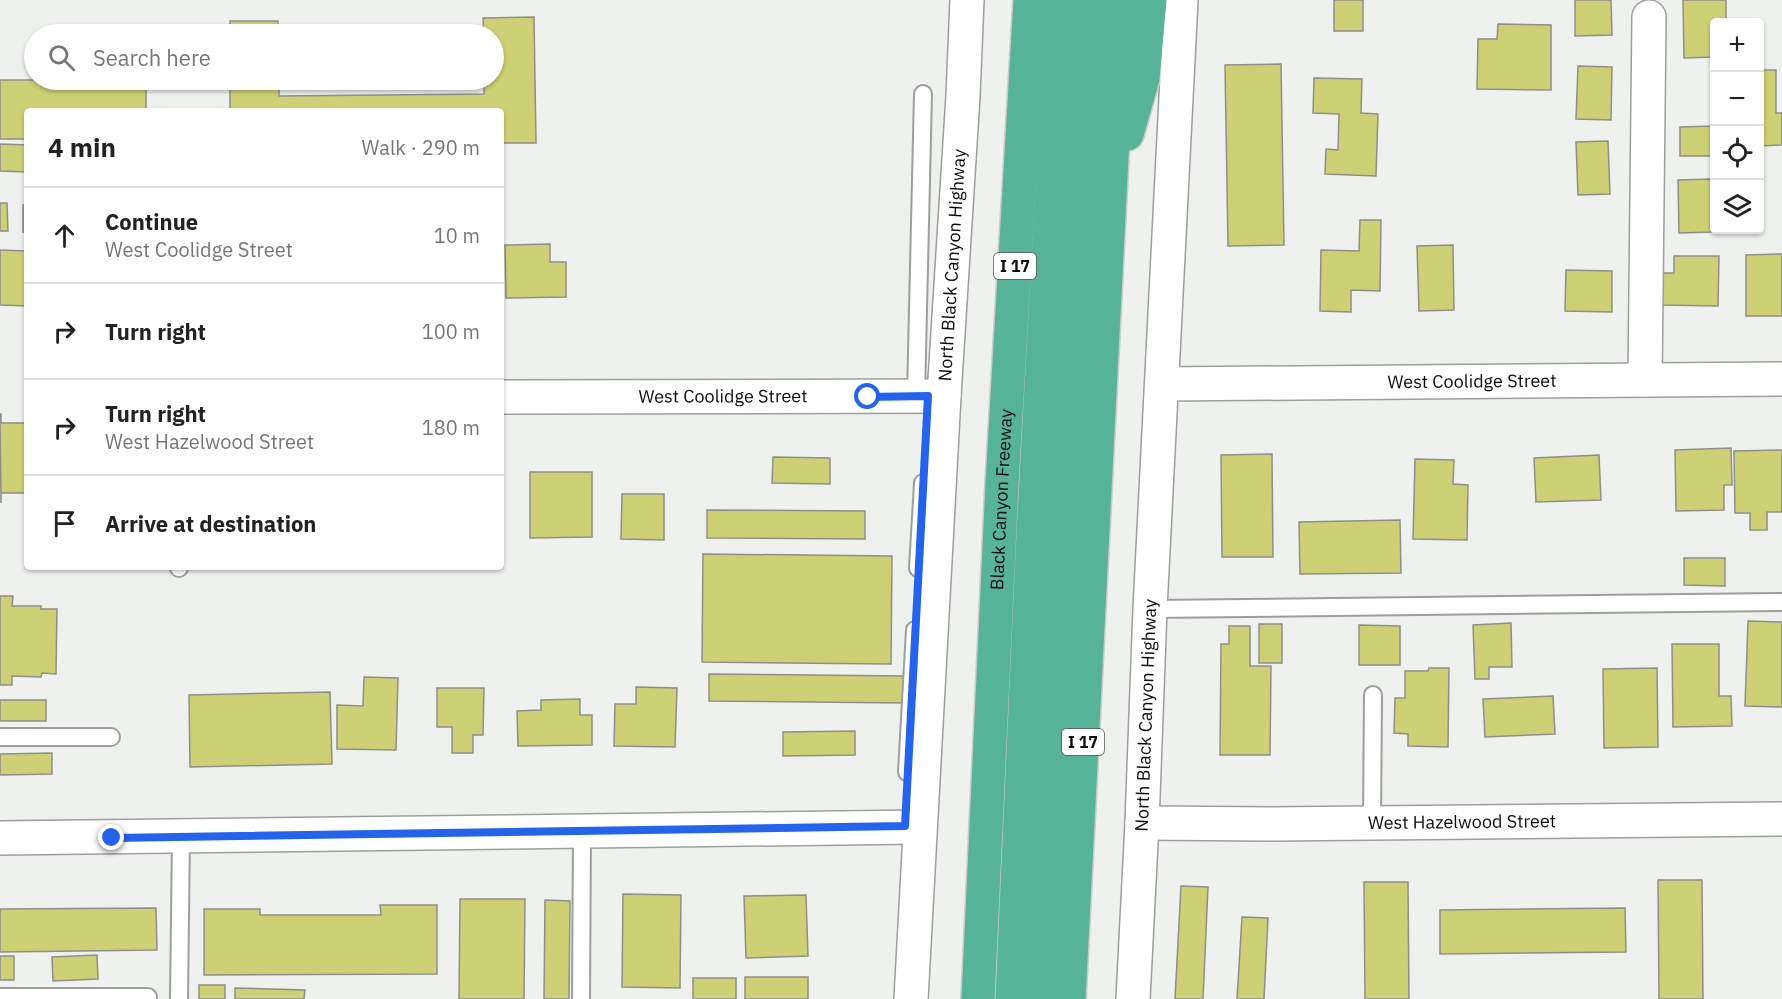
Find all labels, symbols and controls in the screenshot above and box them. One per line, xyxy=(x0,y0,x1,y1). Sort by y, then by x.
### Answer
map controls xyxy=(1710,18,1764,234)
button: + xyxy=(1710,18,1764,72)
search box xyxy=(24,24,504,90)
icon: search xyxy=(45,41,78,74)
text: Search here xyxy=(93,43,211,72)
button: − xyxy=(1710,72,1764,126)
button: locate xyxy=(1710,126,1764,180)
text: 4 min xyxy=(48,130,116,164)
text: Walk · 290 m xyxy=(362,134,480,161)
street label: North Black Canyon Highway xyxy=(933,148,971,382)
button: layers xyxy=(1710,180,1764,234)
text: Continue xyxy=(105,207,198,236)
icon: ahead xyxy=(48,219,81,252)
text: 10 m xyxy=(434,222,480,249)
text: West Coolidge Street xyxy=(105,236,293,263)
road number: I 17 xyxy=(994,253,1036,279)
icon: right xyxy=(48,315,81,348)
text: Turn right xyxy=(105,317,206,346)
text: 100 m xyxy=(422,318,480,345)
street label: West Coolidge Street xyxy=(1387,369,1557,393)
route start xyxy=(854,383,880,409)
street label: West Coolidge Street xyxy=(638,384,808,408)
text: Turn right xyxy=(105,399,206,428)
street label: Black Canyon Freeway xyxy=(985,408,1017,591)
icon: right xyxy=(48,411,81,444)
text: 180 m xyxy=(422,414,480,441)
text: West Hazelwood Street xyxy=(105,428,314,455)
icon: arrive xyxy=(48,507,81,540)
text: Arrive at destination xyxy=(105,509,316,538)
street label: North Black Canyon Highway xyxy=(1130,598,1161,832)
road number: I 17 xyxy=(1062,729,1104,755)
street label: West Hazelwood Street xyxy=(1368,809,1556,834)
route end xyxy=(98,824,124,850)

